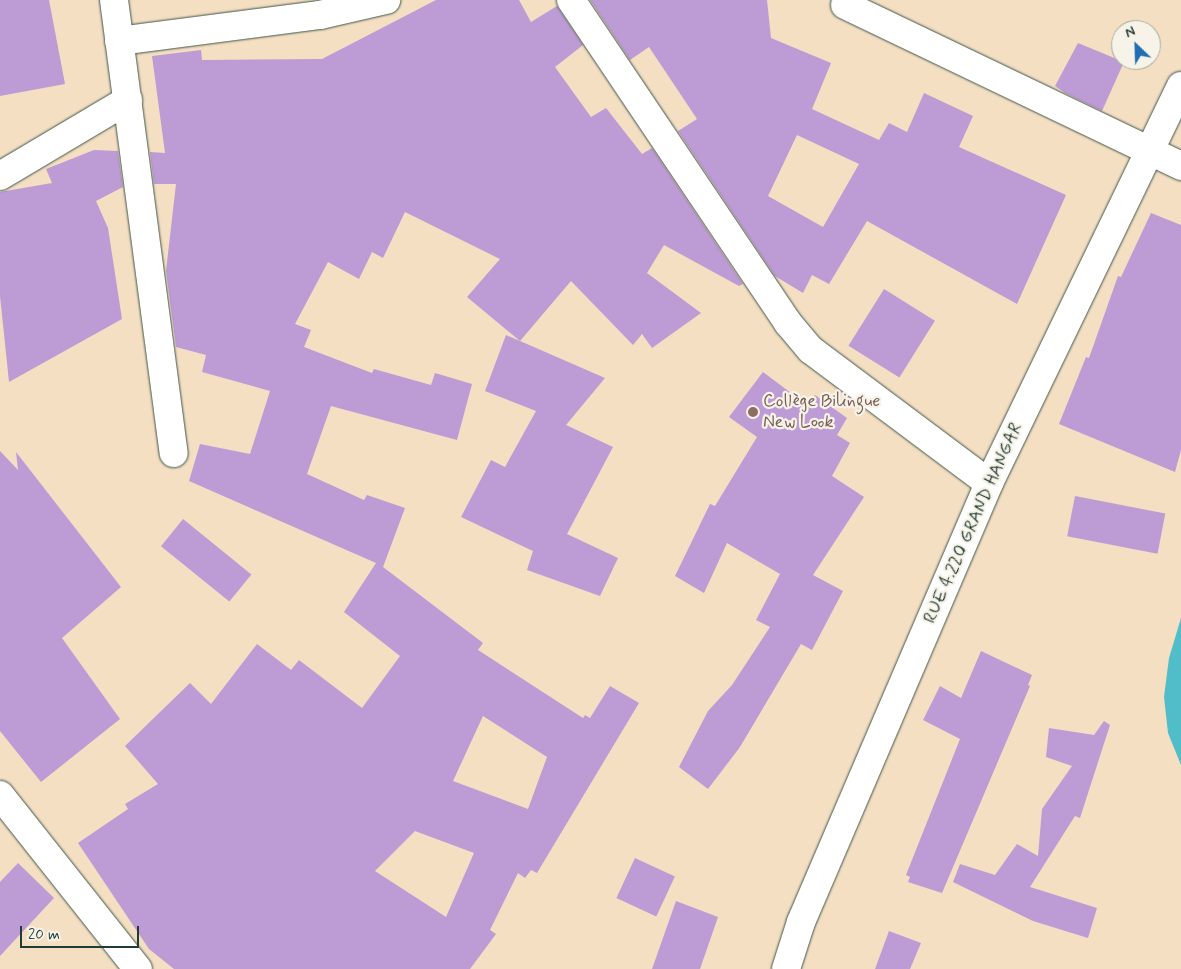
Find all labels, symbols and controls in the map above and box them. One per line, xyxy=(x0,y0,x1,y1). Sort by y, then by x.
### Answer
north arrow xyxy=(1111,20,1161,70)
text: N xyxy=(1122,22,1138,42)
place label: Collège Bilingue New Look xyxy=(763,391,881,434)
marker: Collège Bilingue New Look xyxy=(747,406,759,418)
street label: RUE 4.220 GRAND HANGAR xyxy=(918,418,1028,628)
scale bar xyxy=(22,916,141,948)
text: 20 m xyxy=(28,925,60,945)

